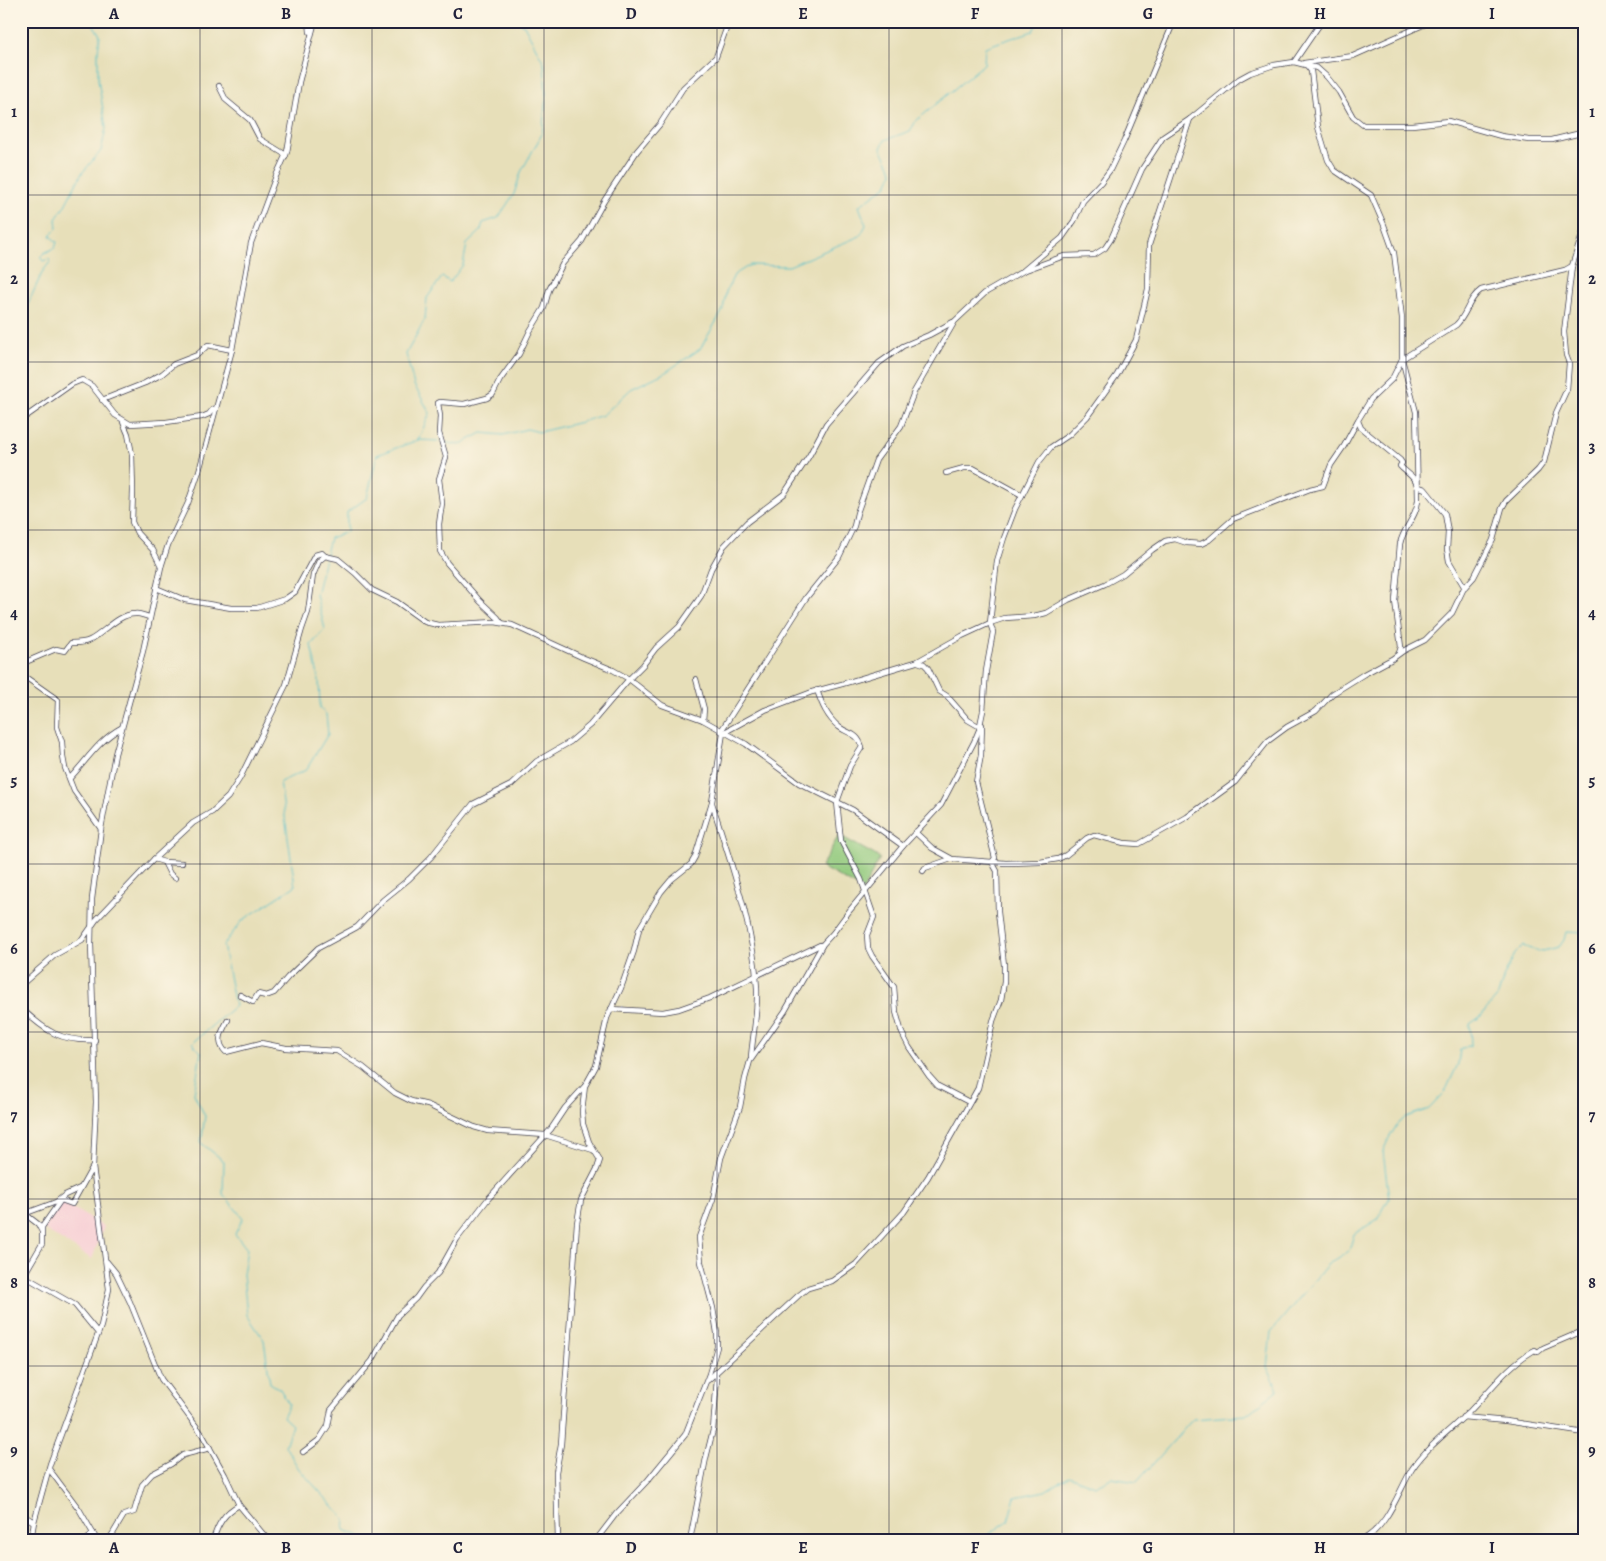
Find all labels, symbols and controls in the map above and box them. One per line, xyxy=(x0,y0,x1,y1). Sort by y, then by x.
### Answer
text: A xyxy=(108,3,120,25)
text: B xyxy=(281,3,291,25)
text: C xyxy=(453,3,463,25)
text: D xyxy=(625,3,637,25)
text: E xyxy=(798,3,808,25)
text: F xyxy=(971,3,980,25)
text: G xyxy=(1143,3,1153,25)
text: H xyxy=(1314,3,1326,25)
text: I xyxy=(1489,3,1495,25)
text: 1 xyxy=(11,101,17,123)
text: 1 xyxy=(1589,101,1595,123)
text: 2 xyxy=(10,268,18,290)
text: 2 xyxy=(1588,268,1596,290)
text: 3 xyxy=(11,436,18,458)
text: 3 xyxy=(1589,436,1596,458)
text: 4 xyxy=(10,603,18,625)
text: 4 xyxy=(1588,603,1596,625)
text: 5 xyxy=(11,770,18,792)
text: 5 xyxy=(1589,770,1596,792)
text: 6 xyxy=(10,938,18,960)
text: 6 xyxy=(1588,938,1596,960)
text: 7 xyxy=(11,1105,18,1127)
text: 7 xyxy=(1589,1105,1596,1127)
text: 8 xyxy=(10,1272,18,1294)
text: 8 xyxy=(1588,1272,1596,1294)
text: 9 xyxy=(10,1440,18,1462)
text: 9 xyxy=(1588,1440,1596,1462)
text: A xyxy=(108,1537,120,1559)
text: B xyxy=(281,1537,291,1559)
text: C xyxy=(453,1537,463,1559)
text: D xyxy=(625,1537,637,1559)
text: E xyxy=(798,1537,808,1559)
text: F xyxy=(971,1537,980,1559)
text: G xyxy=(1143,1537,1153,1559)
text: H xyxy=(1314,1537,1326,1559)
text: I xyxy=(1489,1537,1495,1559)

